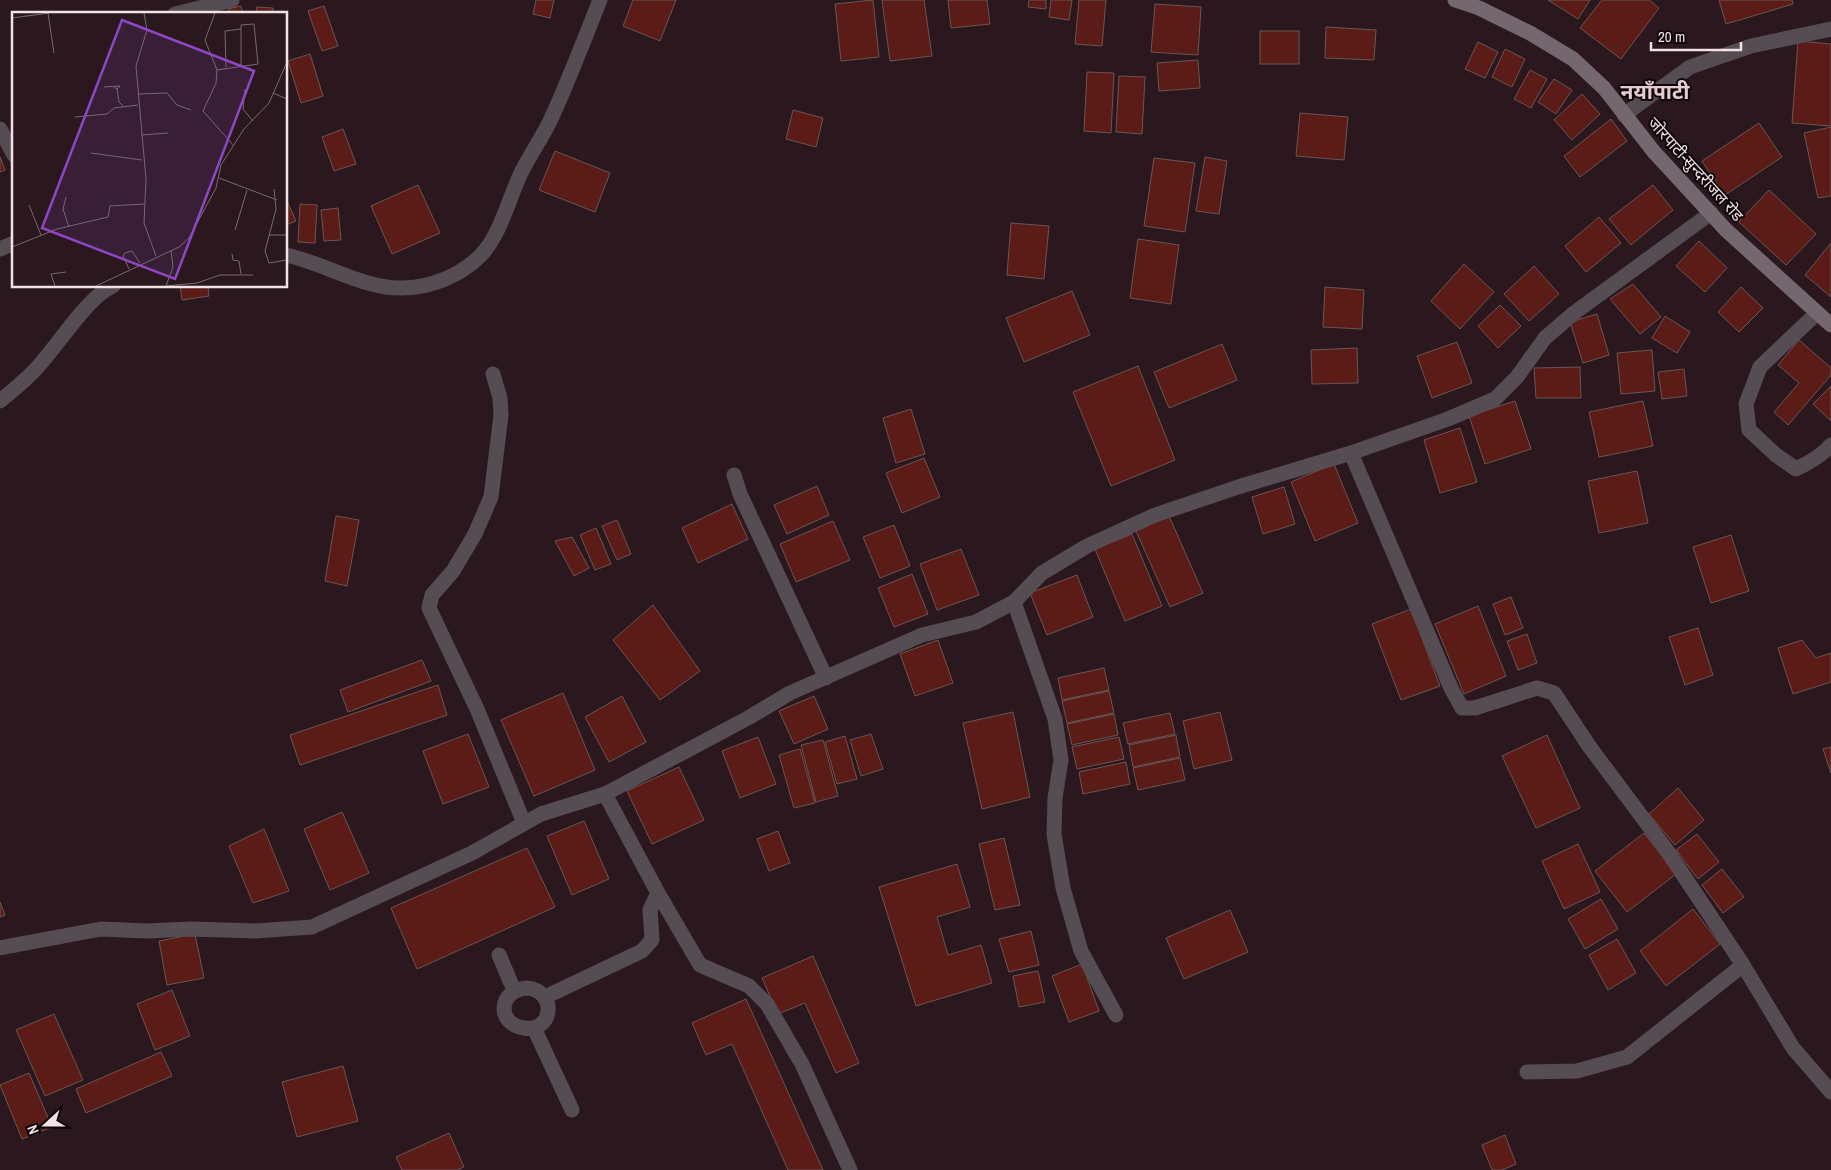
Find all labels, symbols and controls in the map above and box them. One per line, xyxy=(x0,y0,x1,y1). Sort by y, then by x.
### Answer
inset map xyxy=(12,12,288,288)
scale bar xyxy=(1651,20,1741,52)
text: 20 m xyxy=(1658,26,1685,47)
district label: नयाँपाटी xyxy=(1621,77,1690,106)
street label: जोरपाटी-सुन्दरीजल रोड xyxy=(1643,112,1749,226)
north arrow xyxy=(20,1100,70,1150)
text: N xyxy=(23,1123,43,1137)

